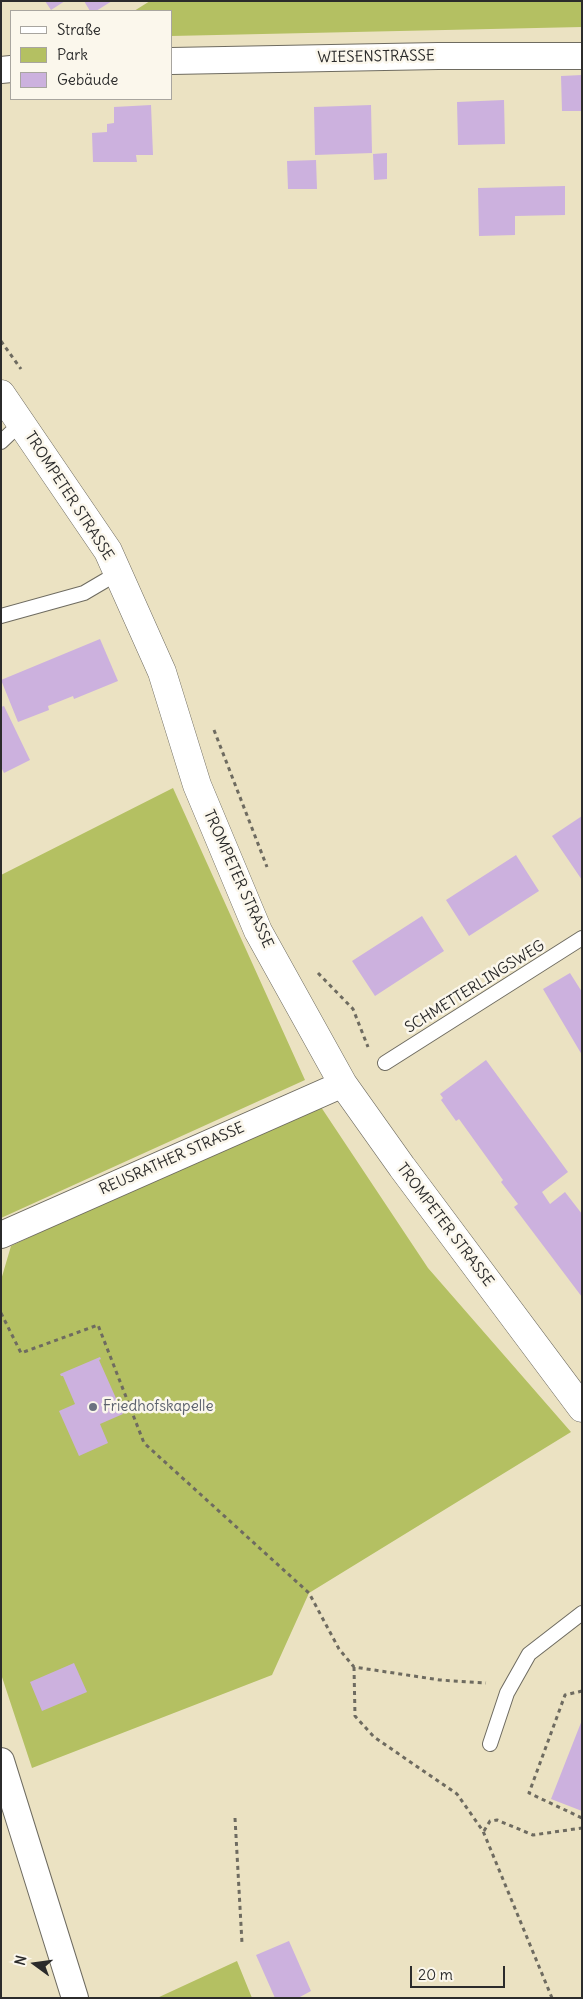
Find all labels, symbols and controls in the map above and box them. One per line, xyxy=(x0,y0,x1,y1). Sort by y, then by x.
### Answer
legend xyxy=(10,10,172,100)
text: Straße xyxy=(57,20,101,39)
text: Park xyxy=(57,45,88,64)
street label: WIESENSTRASSE xyxy=(317,47,435,67)
text: Gebäude xyxy=(57,70,118,89)
street label: TROMPETER STRASSE xyxy=(21,428,117,564)
street label: TROMPETER STRASSE xyxy=(199,807,277,951)
street label: SCHMETTERLINGSWEG xyxy=(402,937,548,1037)
street label: REUSRATHER STRASSE xyxy=(97,1119,247,1199)
street label: TROMPETER STRASSE xyxy=(393,1160,497,1290)
place label: Friedhofskapelle xyxy=(103,1398,214,1416)
marker: Friedhofskapelle xyxy=(87,1401,99,1413)
north arrow xyxy=(10,1939,60,1989)
text: N xyxy=(11,1953,30,1967)
scale bar xyxy=(413,1956,508,1988)
text: 20 m xyxy=(418,1965,453,1984)

